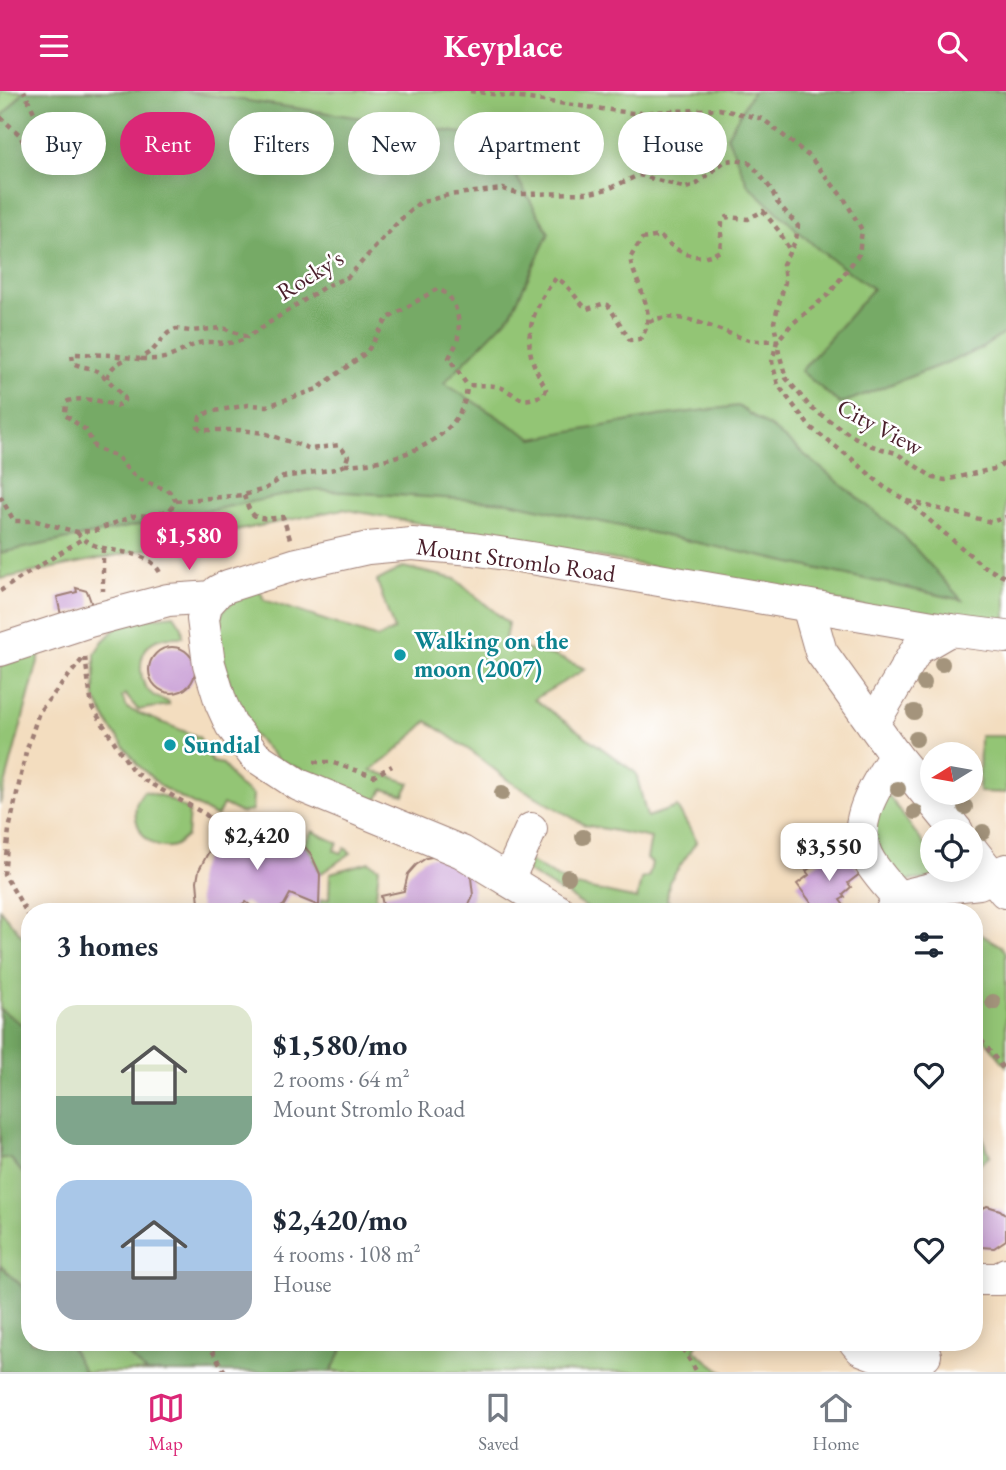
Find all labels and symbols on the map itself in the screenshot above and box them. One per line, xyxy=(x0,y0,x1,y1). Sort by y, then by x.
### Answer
street label: Rocky's xyxy=(271,242,349,307)
street label: City View xyxy=(832,391,929,462)
pin: $1,580 xyxy=(132,512,246,572)
street label: Mount Stromlo Road xyxy=(415,530,618,589)
place label: Walking on the moon (2007) xyxy=(414,625,568,684)
marker: Walking on the moon (2007) xyxy=(392,647,408,663)
place label: Sundial xyxy=(184,729,261,760)
marker: Sundial xyxy=(162,737,178,753)
north arrow xyxy=(920,742,984,805)
pin: $2,420 xyxy=(200,813,314,872)
pin: $3,550 xyxy=(772,823,886,883)

